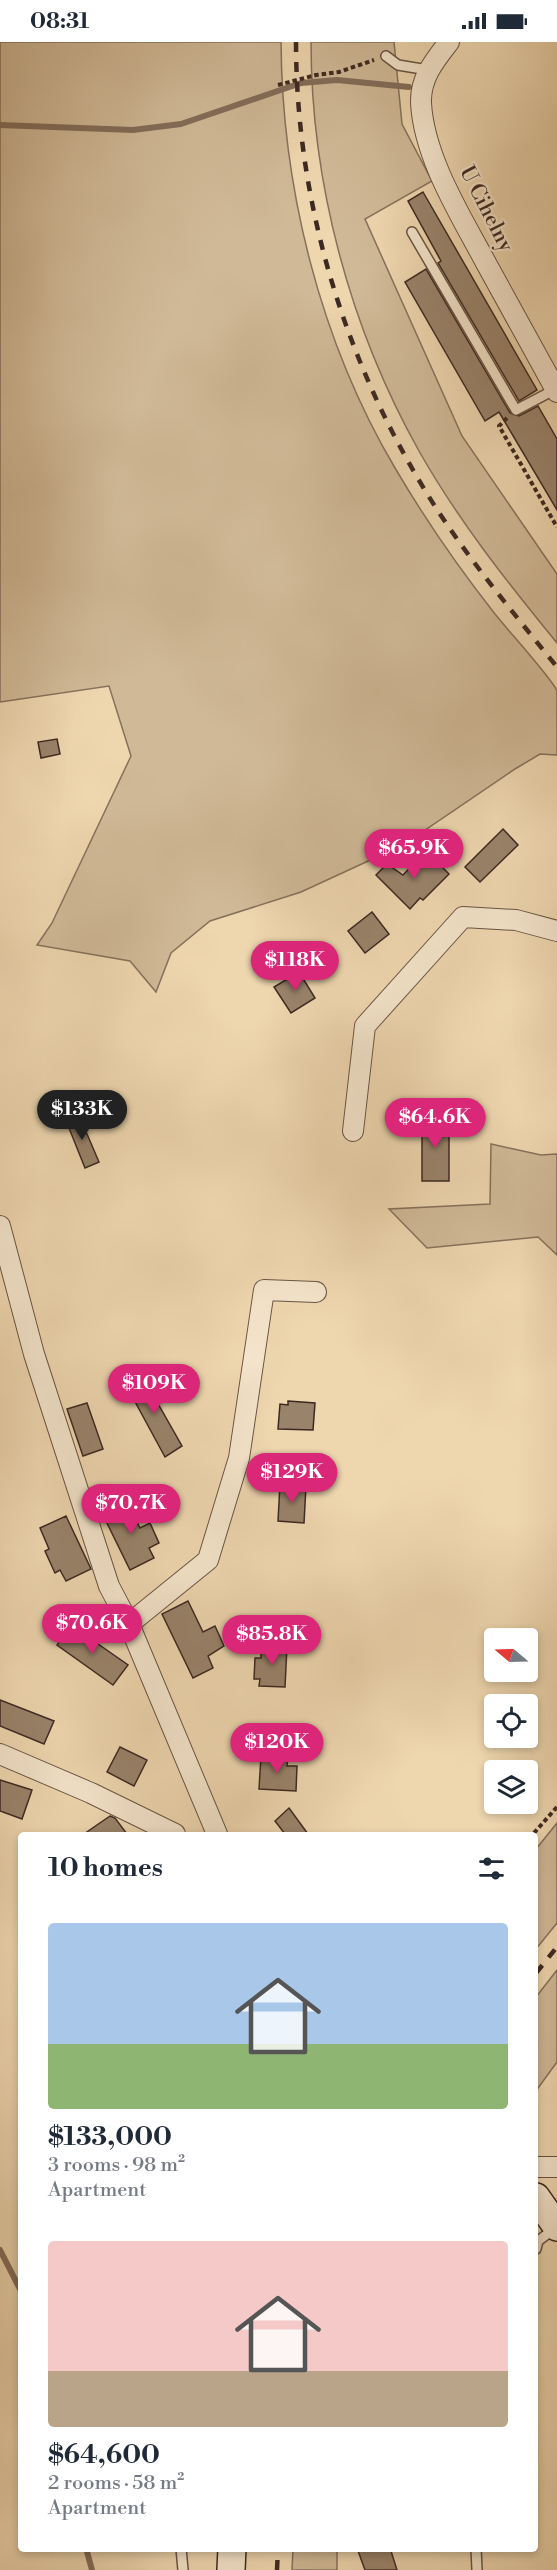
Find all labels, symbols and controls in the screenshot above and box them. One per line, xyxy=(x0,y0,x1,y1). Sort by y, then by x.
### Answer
text: 08:31 xyxy=(30,8,89,35)
street label: U Cihelny xyxy=(453,162,519,257)
pin: $65.9K xyxy=(365,829,463,880)
text: $65.9K xyxy=(378,836,450,861)
pin: $118K xyxy=(253,941,337,992)
text: $118K xyxy=(265,948,325,973)
pin: $133K xyxy=(40,1090,124,1141)
text: $133K xyxy=(51,1097,113,1122)
pin: $64.6K xyxy=(386,1098,484,1149)
text: $64.6K xyxy=(399,1105,471,1130)
pin: $109K xyxy=(112,1364,196,1415)
text: $109K xyxy=(122,1371,186,1396)
pin: $129K xyxy=(250,1453,334,1504)
text: $129K xyxy=(260,1460,324,1485)
pin: $70.7K xyxy=(82,1484,180,1535)
text: $70.7K xyxy=(95,1491,167,1516)
pin: $70.6K xyxy=(43,1604,141,1655)
text: $70.6K xyxy=(56,1611,128,1636)
pin: $85.8K xyxy=(223,1615,321,1666)
text: $85.8K xyxy=(236,1622,308,1647)
north arrow xyxy=(484,1628,538,1682)
map controls xyxy=(484,1628,538,1814)
button: locate xyxy=(484,1694,538,1748)
pin: $120K xyxy=(235,1723,319,1774)
text: $120K xyxy=(244,1730,310,1755)
button: layers xyxy=(484,1760,538,1814)
text: 10 homes xyxy=(48,1852,163,1884)
icon: filters xyxy=(475,1852,508,1885)
icon: home xyxy=(224,1962,332,2070)
text: $133,000 xyxy=(48,2121,172,2153)
text: 3 rooms · 98 m² xyxy=(48,2153,185,2178)
text: Apartment xyxy=(48,2178,146,2203)
icon: home xyxy=(224,2280,332,2388)
text: $64,600 xyxy=(48,2439,160,2471)
text: 2 rooms · 58 m² xyxy=(48,2471,184,2496)
text: Apartment xyxy=(48,2496,146,2521)

